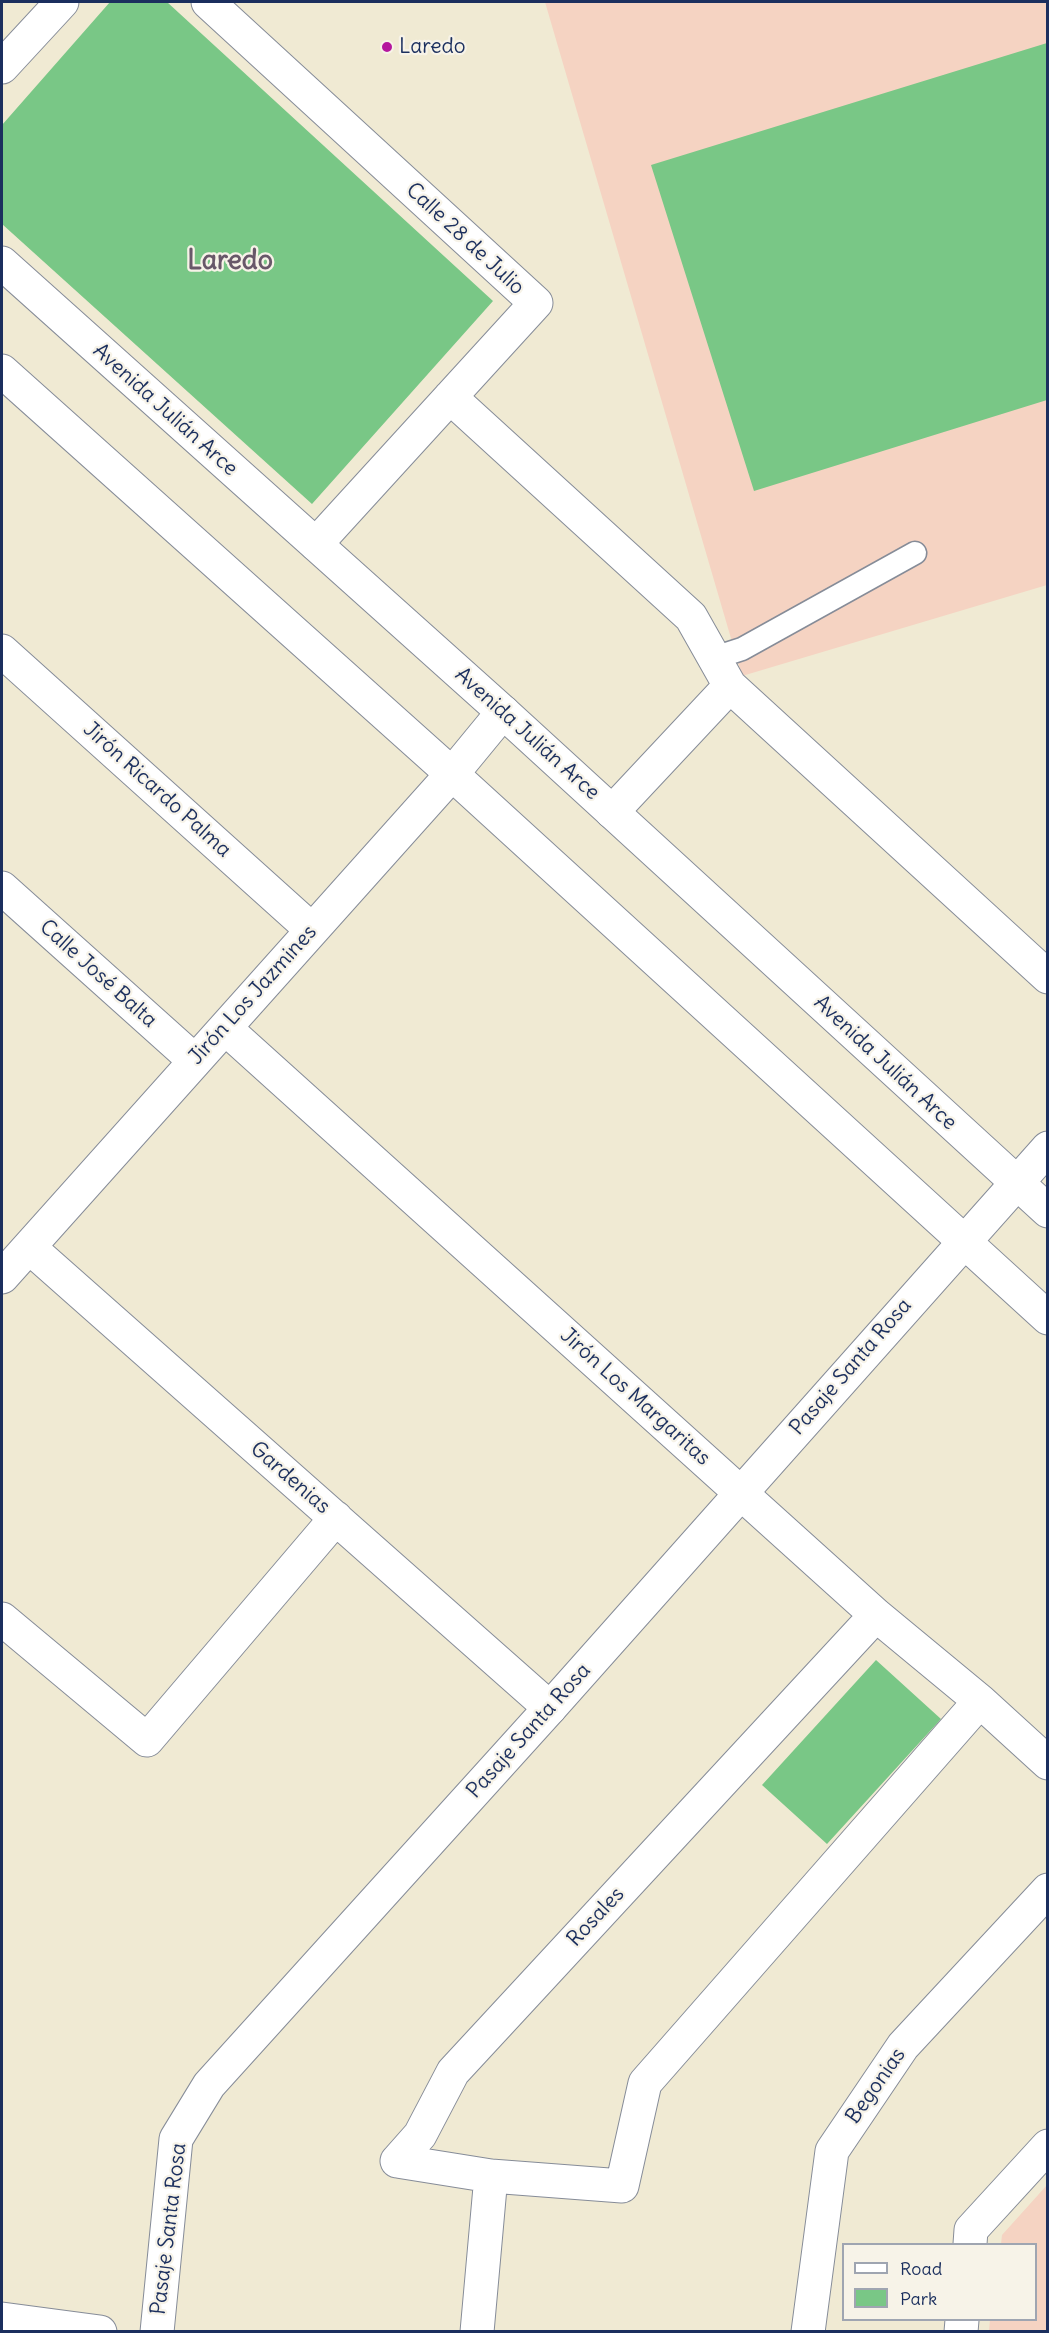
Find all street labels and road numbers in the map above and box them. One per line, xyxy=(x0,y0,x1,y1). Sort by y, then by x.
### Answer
street label: Calle 28 de Julio xyxy=(401,178,529,300)
street label: Avenida Julián Arce xyxy=(87,338,243,482)
street label: Avenida Julián Arce xyxy=(449,662,605,806)
street label: Jirón Ricardo Palma xyxy=(78,717,236,863)
street label: Calle José Balta xyxy=(34,915,162,1033)
street label: Jirón Los Jazmines xyxy=(184,920,322,1070)
street label: Avenida Julián Arce xyxy=(808,990,962,1136)
street label: Pasaje Santa Rosa xyxy=(785,1293,917,1441)
street label: Jirón Los Margaritas xyxy=(555,1323,715,1471)
street label: Gardenias xyxy=(245,1437,335,1519)
street label: Pasaje Santa Rosa xyxy=(462,1658,596,1804)
street label: Rosales xyxy=(562,1882,630,1952)
street label: Begonias xyxy=(841,2043,911,2129)
street label: Pasaje Santa Rosa xyxy=(146,2142,192,2316)

